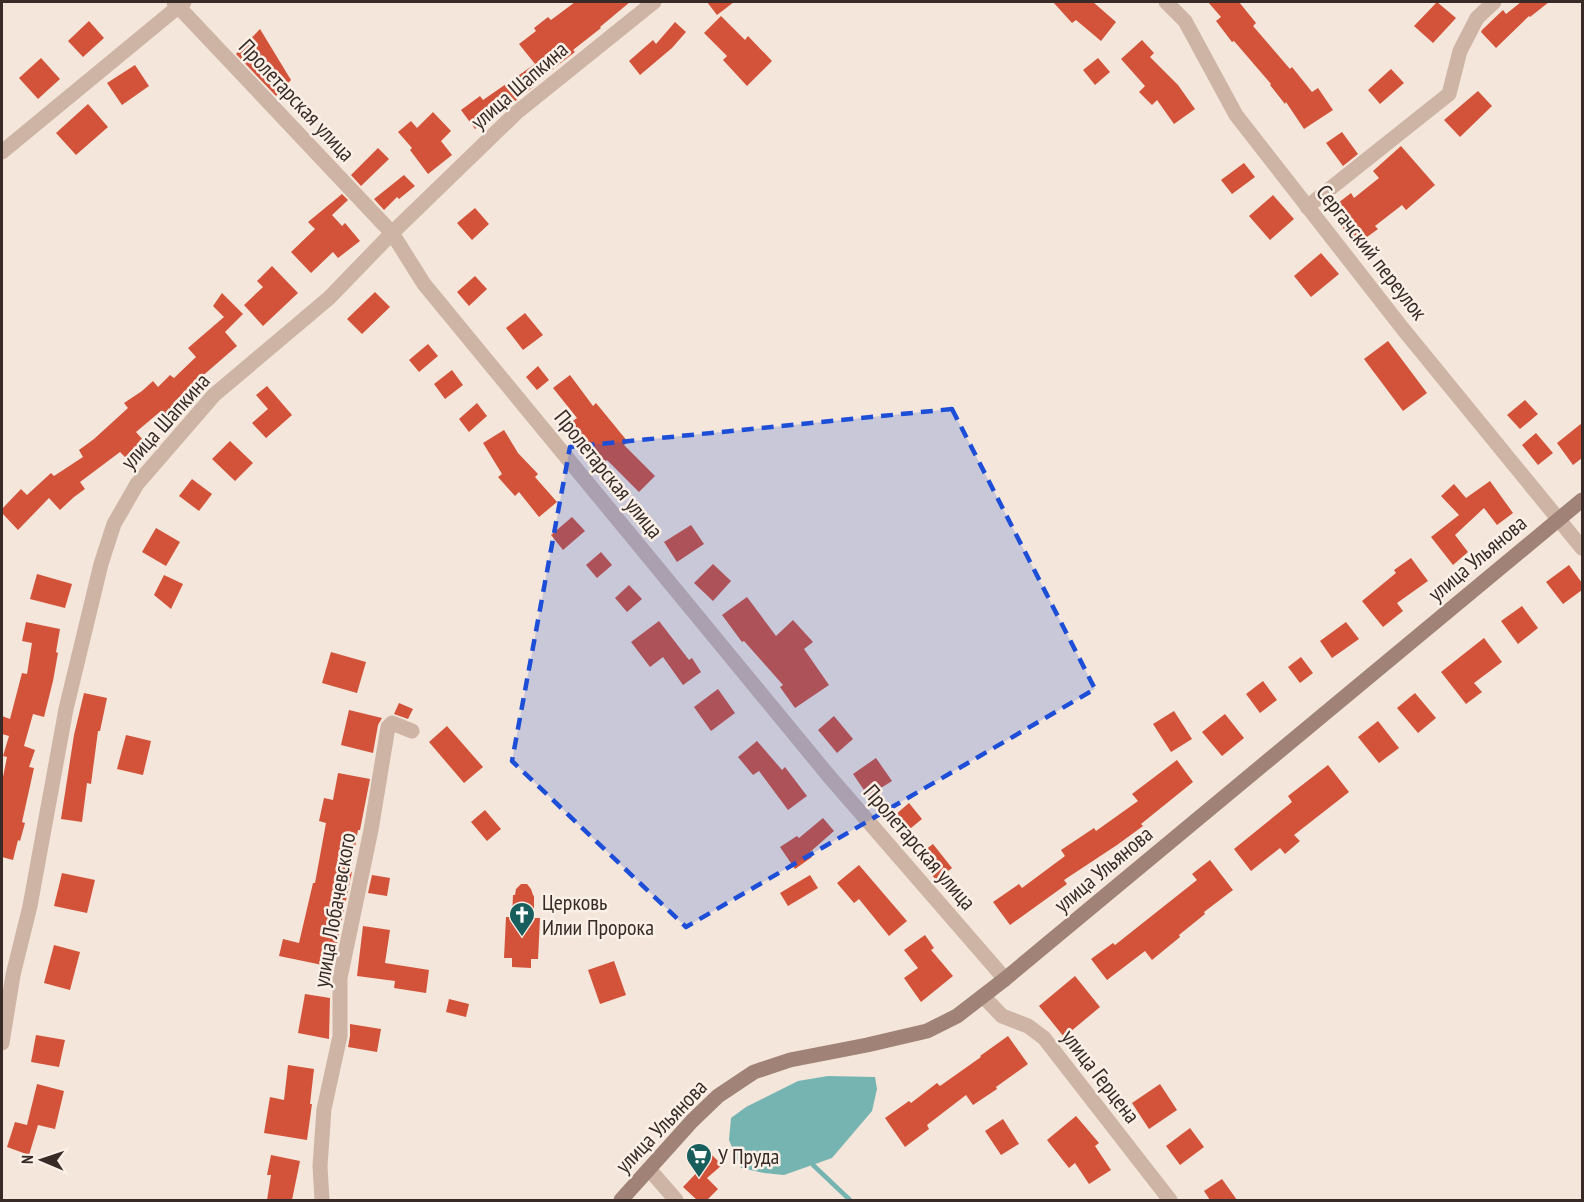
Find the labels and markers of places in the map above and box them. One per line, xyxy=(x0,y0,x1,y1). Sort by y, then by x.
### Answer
place label: Церковь Илии Пророка xyxy=(542,888,654,941)
church icon: Церковь Илии Пророка xyxy=(507,900,537,938)
supermarket icon: У Пруда xyxy=(684,1141,714,1179)
place label: У Пруда xyxy=(718,1142,779,1170)

